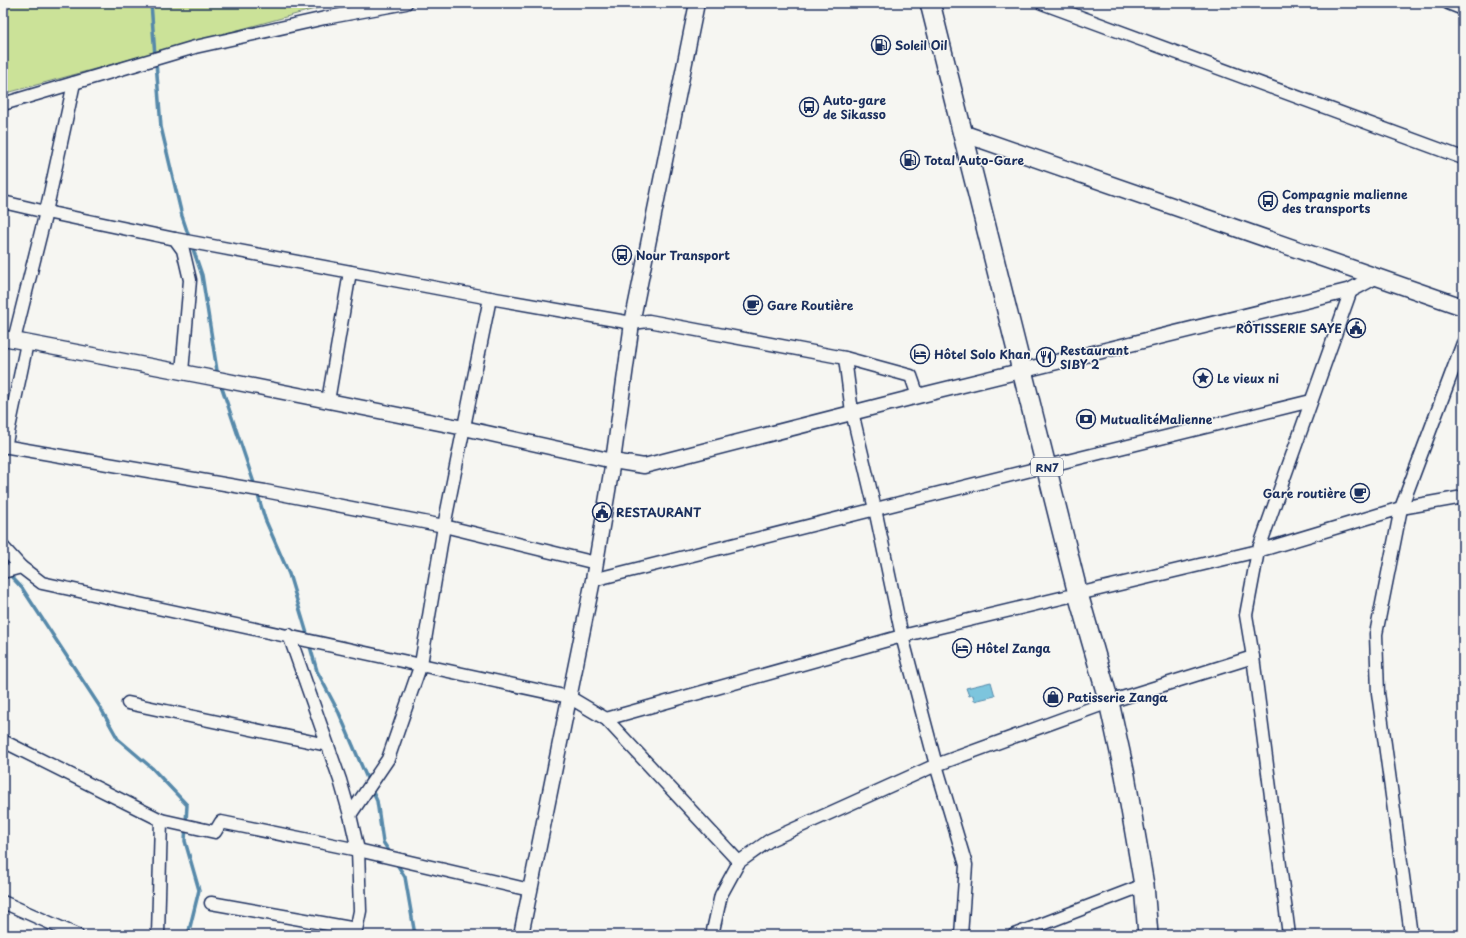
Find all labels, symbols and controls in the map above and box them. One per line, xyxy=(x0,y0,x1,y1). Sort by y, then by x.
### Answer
fuel station icon: Soleil Oil xyxy=(870,34,892,56)
place label: Soleil Oil xyxy=(895,36,948,54)
place label: Auto-gare de Sikasso xyxy=(823,91,887,123)
bus stop icon: Auto-gare de Sikasso xyxy=(798,96,820,118)
fuel station icon: Total Auto-Gare xyxy=(899,149,921,171)
place label: Total Auto-Gare xyxy=(924,151,1024,169)
place label: Compagnie malienne des transports xyxy=(1282,185,1408,217)
bus stop icon: Compagnie malienne des transports xyxy=(1257,190,1279,212)
bus stop icon: Nour Transport xyxy=(611,244,633,266)
place label: Nour Transport xyxy=(636,246,730,264)
cafe icon: Gare Routière xyxy=(742,294,764,316)
place label: Gare Routière xyxy=(767,296,854,314)
public building icon: RÔTISSERIE SAYE xyxy=(1345,317,1367,339)
place label: RÔTISSERIE SAYE xyxy=(1236,319,1342,337)
place label: Restaurant SIBY 2 xyxy=(1060,341,1129,373)
hotel icon: Hôtel Solo Khan xyxy=(909,343,931,365)
place label: Hôtel Solo Khan xyxy=(934,345,1031,363)
restaurant icon: Restaurant SIBY 2 xyxy=(1035,346,1057,368)
place icon: Le vieux ni xyxy=(1192,367,1214,389)
place label: Le vieux ni xyxy=(1217,369,1279,387)
bank icon: MutualitéMalienne xyxy=(1075,408,1097,430)
place label: MutualitéMalienne xyxy=(1100,410,1213,428)
road number: RN7 xyxy=(1031,458,1063,476)
cafe icon: Gare routière xyxy=(1349,482,1371,504)
place label: Gare routière xyxy=(1263,484,1346,502)
public building icon: RESTAURANT xyxy=(591,501,613,523)
place label: RESTAURANT xyxy=(616,503,702,521)
hotel icon: Hôtel Zanga xyxy=(951,637,973,659)
place label: Hôtel Zanga xyxy=(976,639,1051,657)
shop icon: Patisserie Zanga xyxy=(1042,686,1064,708)
place label: Patisserie Zanga xyxy=(1067,688,1168,706)

